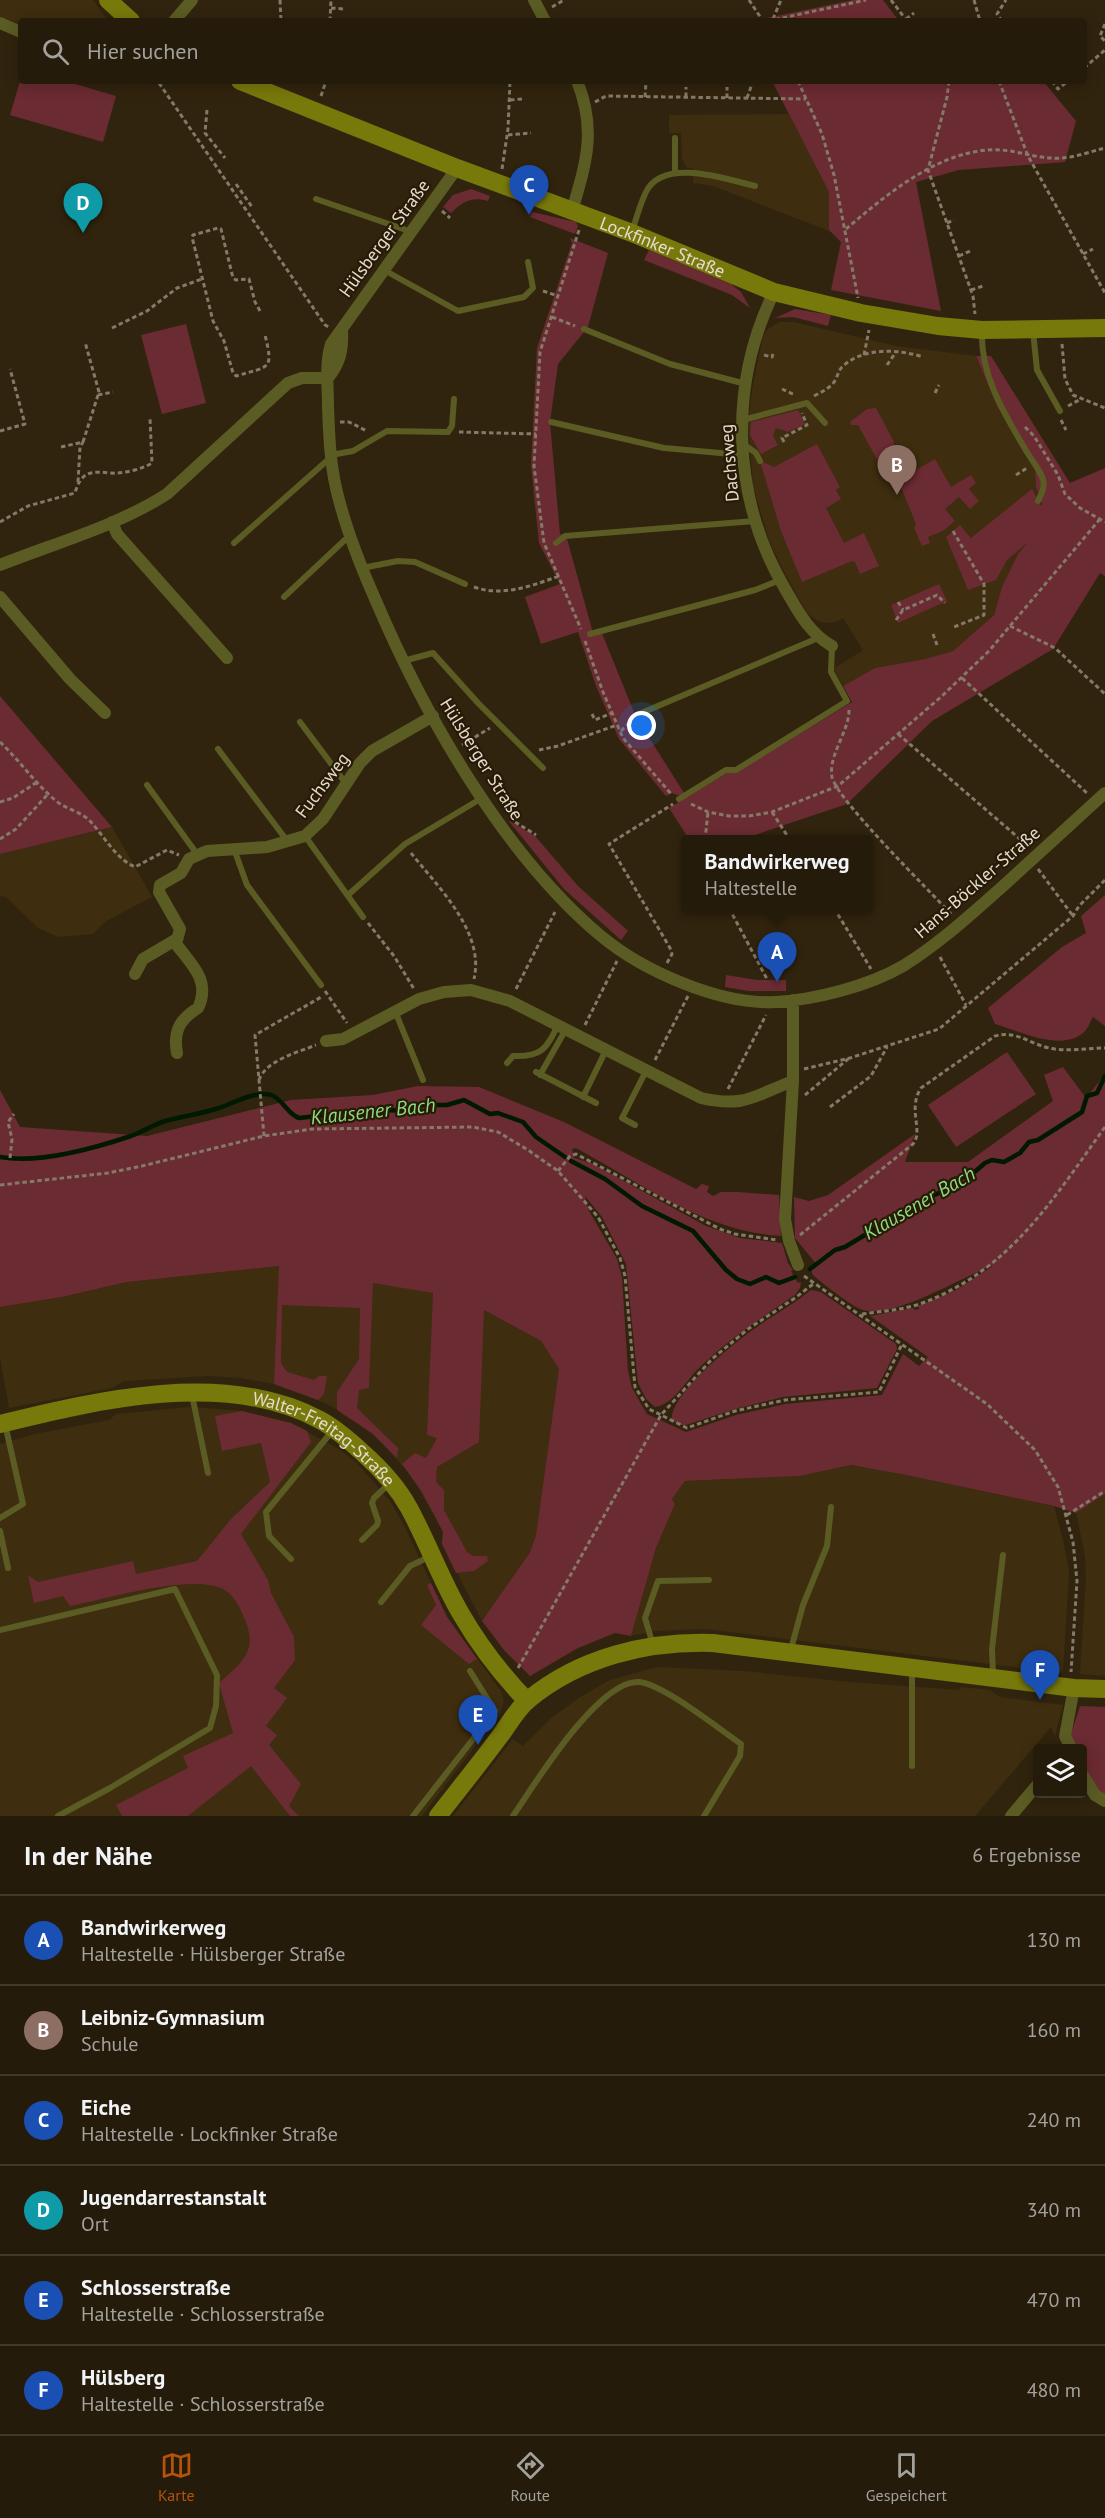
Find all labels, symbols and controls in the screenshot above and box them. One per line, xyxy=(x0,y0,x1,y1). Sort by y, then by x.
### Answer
search box xyxy=(18,18,1087,84)
icon: search xyxy=(39,35,72,68)
text: Hier suchen xyxy=(87,37,199,65)
pin: C xyxy=(510,166,548,215)
street label: Hülsberger Straße xyxy=(334,175,434,301)
pin: D xyxy=(64,184,103,233)
street label: Lockfinker Straße xyxy=(597,211,729,282)
street label: Dachsweg xyxy=(714,423,744,503)
pin: B xyxy=(878,446,916,495)
street label: Hülsberger Straße xyxy=(435,694,529,824)
your location xyxy=(627,711,656,740)
street label: Fuchsweg xyxy=(290,748,354,822)
street label: Hans-Böckler-Straße xyxy=(909,821,1045,943)
popup xyxy=(681,835,873,913)
text: Bandwirkerweg xyxy=(704,847,850,875)
text: Haltestelle xyxy=(704,875,797,901)
pin: A xyxy=(758,932,796,982)
water label: Klausener Bach xyxy=(309,1092,437,1130)
water label: Klausener Bach xyxy=(858,1160,980,1246)
street label: Walter-Freitag-Straße xyxy=(251,1386,401,1491)
pin: F xyxy=(1020,1650,1060,1700)
pin: E xyxy=(458,1696,498,1745)
map controls xyxy=(1033,1744,1087,1798)
button: layers xyxy=(1033,1744,1087,1798)
text: In der Nähe xyxy=(24,1839,152,1872)
text: 6 Ergebnisse xyxy=(972,1842,1081,1868)
text: Bandwirkerweg xyxy=(81,1913,226,1941)
text: A xyxy=(37,1927,50,1953)
text: 130 m xyxy=(1027,1927,1081,1953)
text: Haltestelle · Hülsberger Straße xyxy=(81,1941,345,1967)
text: Leibniz-Gymnasium xyxy=(81,2003,265,2031)
text: B xyxy=(38,2017,49,2043)
text: 160 m xyxy=(1027,2017,1081,2043)
text: Schule xyxy=(81,2031,138,2057)
text: Eiche xyxy=(81,2093,131,2121)
text: C xyxy=(38,2107,49,2133)
text: 240 m xyxy=(1027,2107,1081,2133)
text: Haltestelle · Lockfinker Straße xyxy=(81,2121,338,2147)
text: Jugendarrestanstalt xyxy=(81,2183,266,2211)
text: D xyxy=(37,2197,50,2223)
text: 340 m xyxy=(1027,2197,1081,2223)
text: Ort xyxy=(81,2211,109,2237)
text: Schlosserstraße xyxy=(81,2273,231,2301)
text: E xyxy=(38,2287,49,2313)
text: 470 m xyxy=(1027,2287,1081,2313)
text: Haltestelle · Schlosserstraße xyxy=(81,2301,325,2327)
text: Hülsberg xyxy=(81,2363,165,2391)
text: F xyxy=(38,2377,49,2403)
text: 480 m xyxy=(1027,2377,1081,2403)
text: Haltestelle · Schlosserstraße xyxy=(81,2391,325,2417)
tab: Karte xyxy=(158,2449,195,2505)
tab: Route xyxy=(511,2449,550,2505)
tab: Gespeichert xyxy=(866,2449,947,2505)

